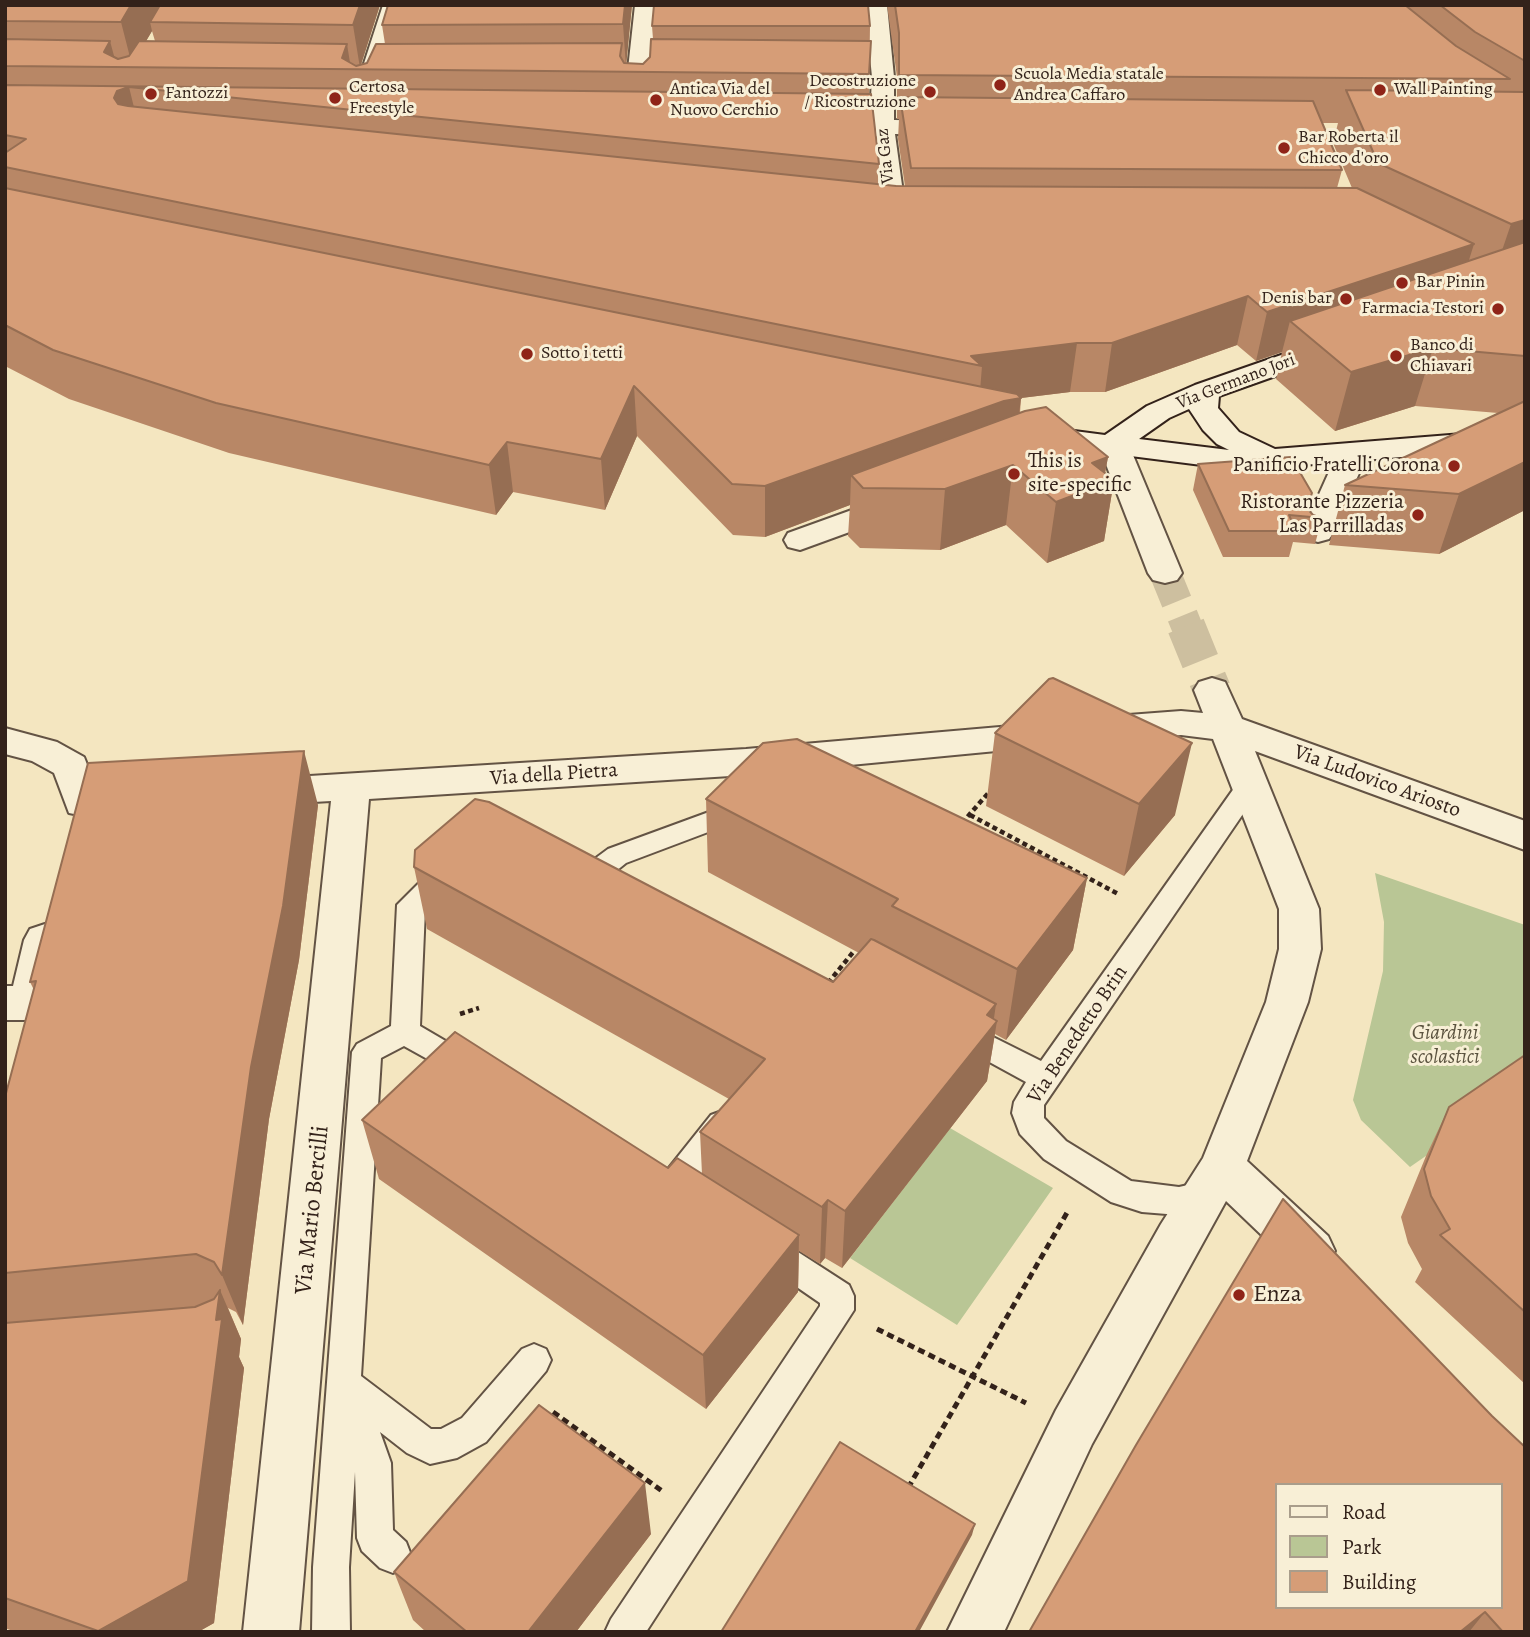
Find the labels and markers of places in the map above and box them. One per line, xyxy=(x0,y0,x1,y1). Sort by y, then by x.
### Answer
place label: Scuola Media statale Andrea Caffaro xyxy=(1014,64,1164,106)
place label: Decostruzione / Ricostruzione xyxy=(804,71,916,114)
place label: Certosa Freestyle xyxy=(349,77,414,119)
marker: Scuola Media statale Andrea Caffaro xyxy=(992,77,1008,93)
place label: Antica Via del Nuovo Cerchio xyxy=(670,79,779,122)
place label: Wall Painting xyxy=(1394,79,1493,101)
marker: Wall Painting xyxy=(1372,82,1388,98)
place label: Fantozzi xyxy=(165,83,228,105)
marker: Decostruzione / Ricostruzione xyxy=(922,84,938,100)
marker: Fantozzi xyxy=(143,86,159,102)
marker: Certosa Freestyle xyxy=(327,90,343,106)
marker: Antica Via del Nuovo Cerchio xyxy=(648,92,664,108)
place label: Bar Roberta il Chicco d'oro xyxy=(1298,127,1398,170)
marker: Bar Roberta il Chicco d'oro xyxy=(1276,140,1292,156)
place label: Bar Pinin xyxy=(1416,272,1485,294)
marker: Bar Pinin xyxy=(1394,275,1410,291)
place label: Denis bar xyxy=(1261,288,1332,310)
marker: Denis bar xyxy=(1338,291,1354,307)
place label: Farmacia Testori xyxy=(1361,298,1484,320)
marker: Farmacia Testori xyxy=(1490,301,1506,317)
place label: Banco di Chiavari xyxy=(1410,335,1474,378)
place label: Sotto i tetti xyxy=(541,343,623,365)
marker: Sotto i tetti xyxy=(519,346,535,362)
marker: Banco di Chiavari xyxy=(1388,348,1404,364)
place label: This is site-specific xyxy=(1028,449,1132,499)
place label: Panificio Fratelli Corona xyxy=(1232,453,1440,479)
marker: Panificio Fratelli Corona xyxy=(1446,458,1462,474)
marker: This is site-specific xyxy=(1006,466,1022,482)
place label: Ristorante Pizzeria Las Parrilladas xyxy=(1240,490,1404,540)
marker: Ristorante Pizzeria Las Parrilladas xyxy=(1410,507,1426,523)
place label: Enza xyxy=(1253,1281,1302,1309)
marker: Enza xyxy=(1231,1287,1247,1303)

